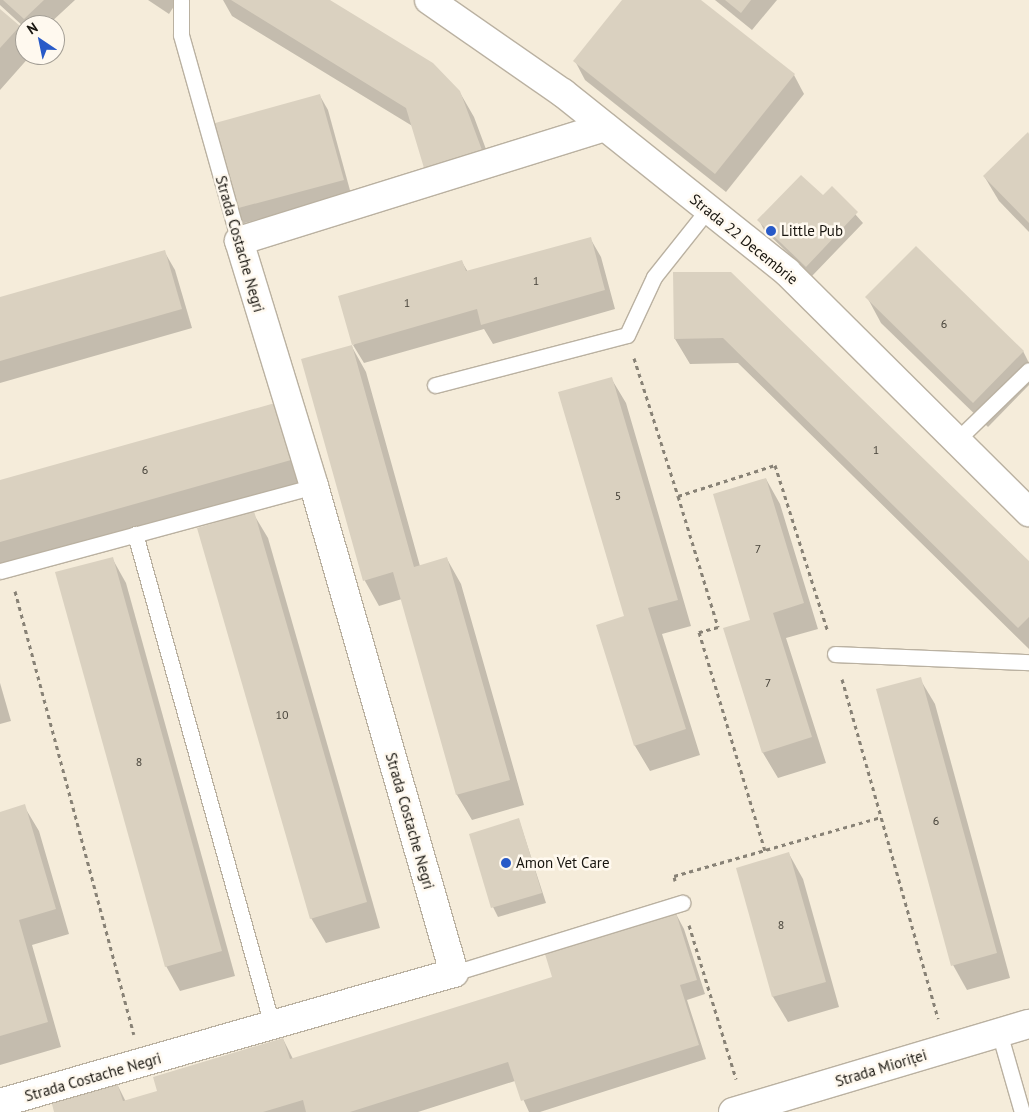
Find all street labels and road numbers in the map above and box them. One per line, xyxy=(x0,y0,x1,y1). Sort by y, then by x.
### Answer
street label: Strada Costache Negri xyxy=(212,174,268,314)
street label: Strada 22 Decembrie xyxy=(686,190,802,288)
street label: Strada Costache Negri xyxy=(382,751,438,891)
street label: Strada Mioriței xyxy=(833,1046,929,1090)
street label: Strada Costache Negri xyxy=(23,1049,163,1105)

